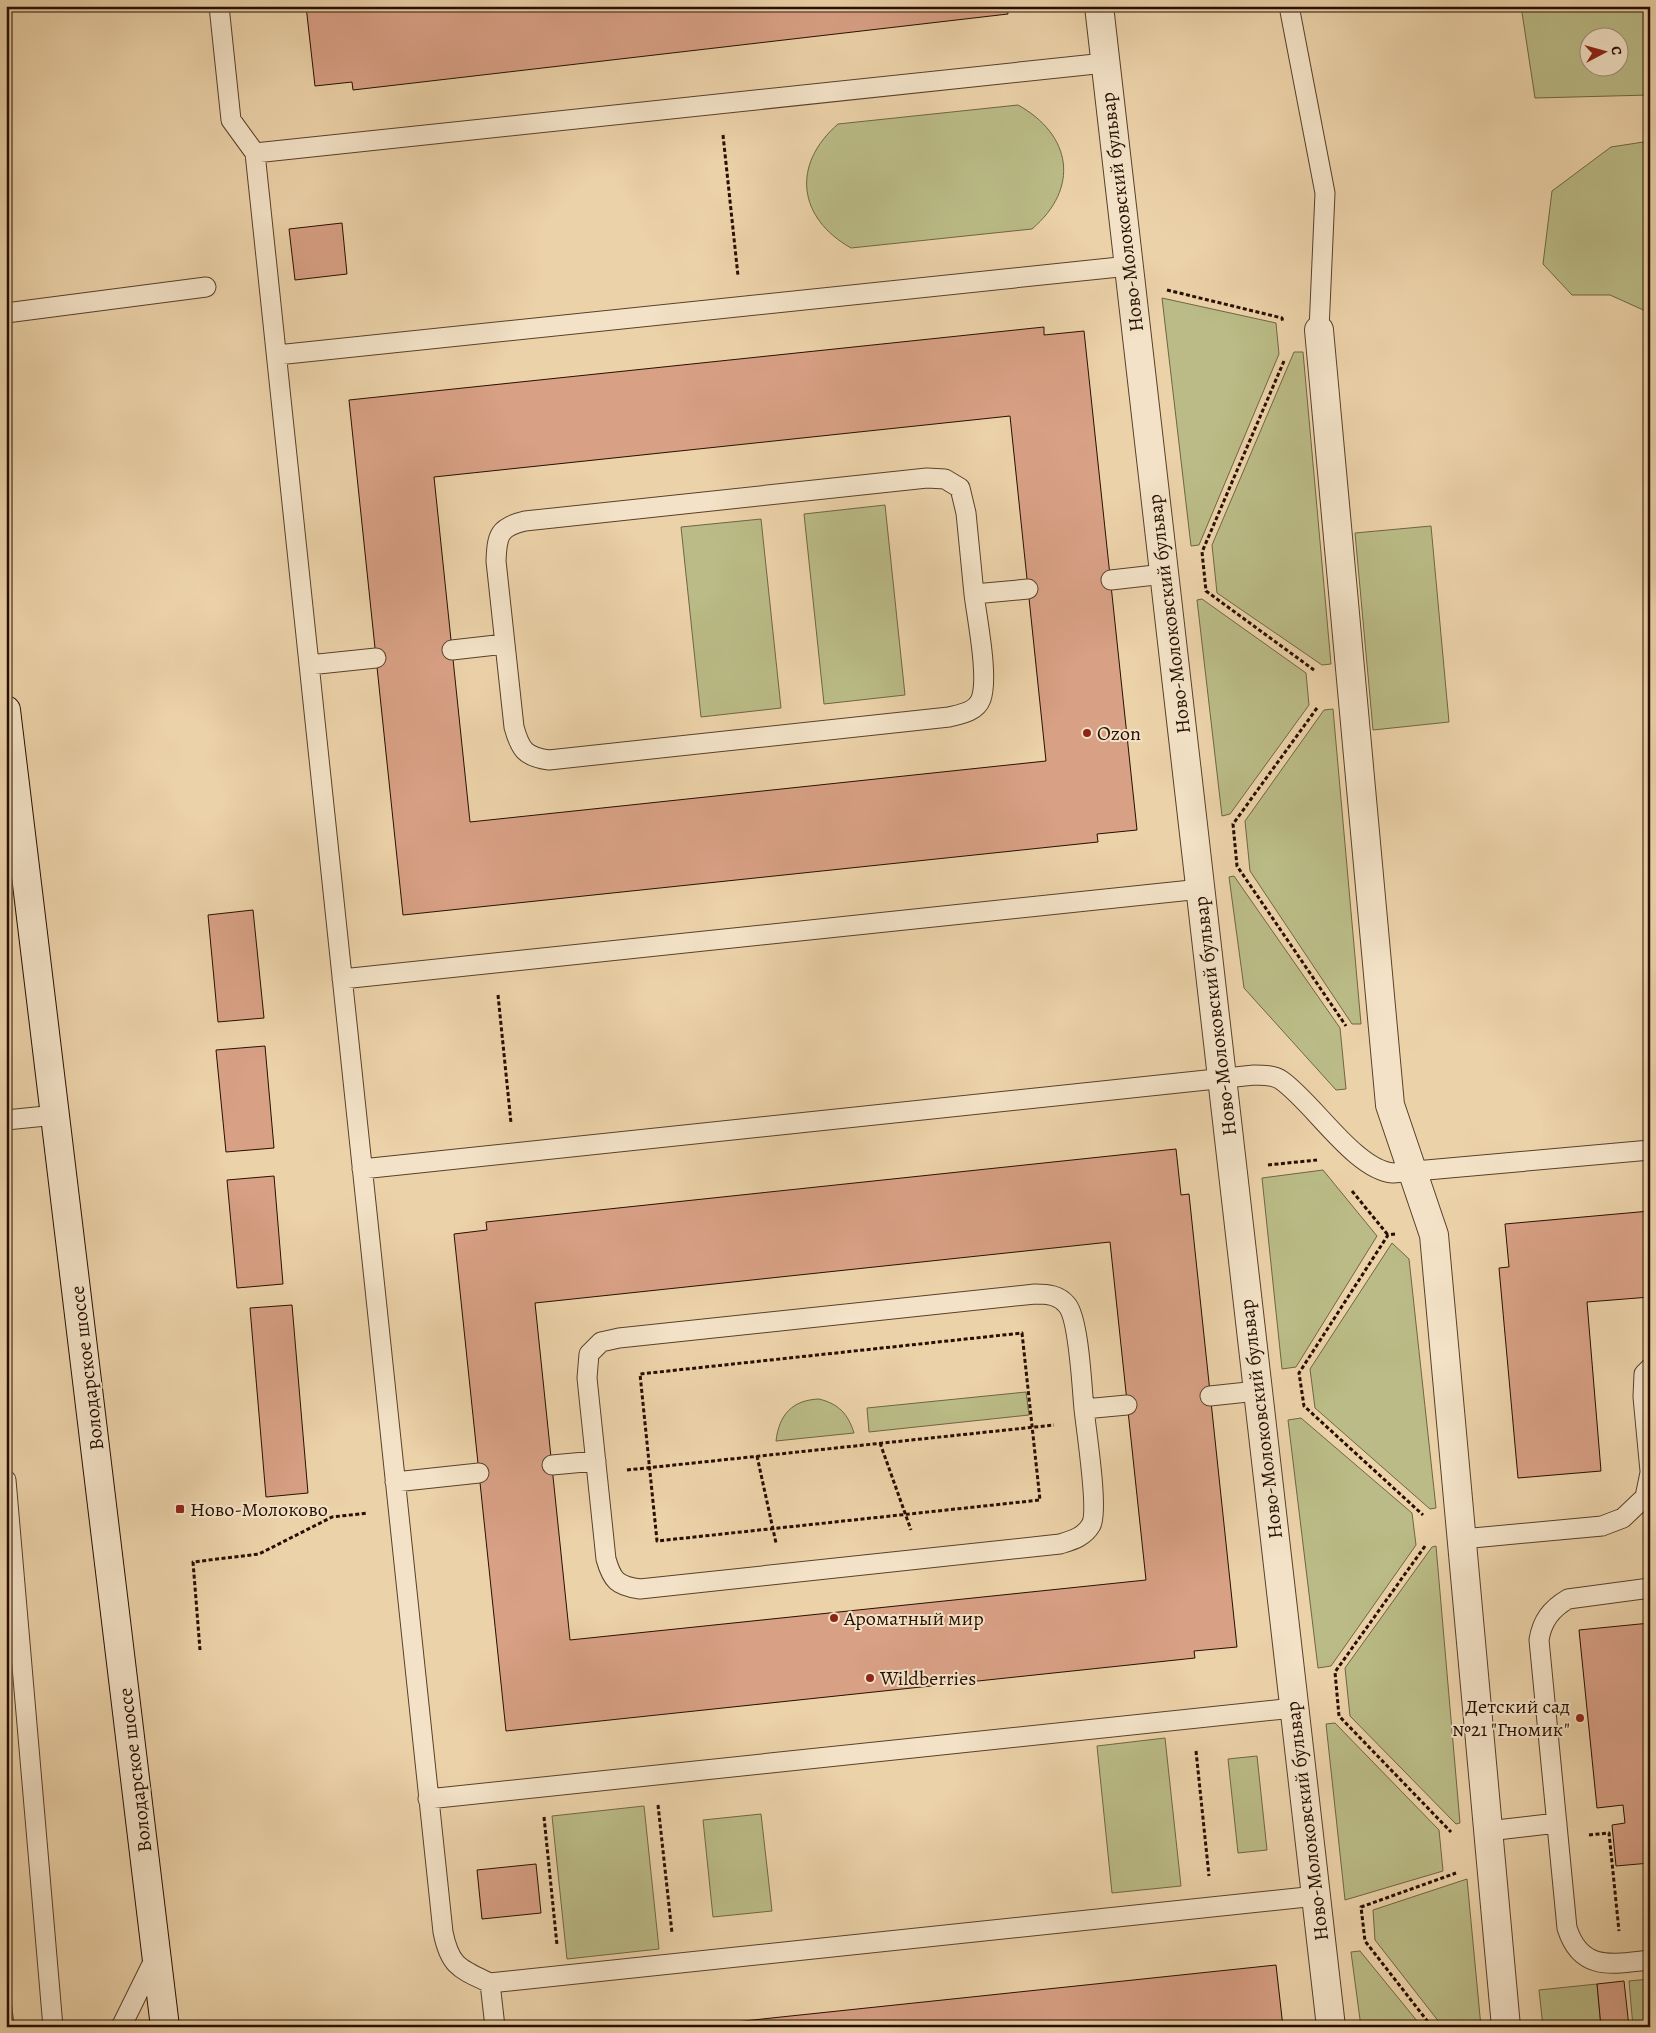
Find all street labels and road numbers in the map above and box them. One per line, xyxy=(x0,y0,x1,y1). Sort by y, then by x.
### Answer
street label: Ново-Молоковский бульвар xyxy=(1094,91,1150,333)
street label: Ново-Молоковский бульвар xyxy=(1141,493,1197,735)
street label: Ново-Молоковский бульвар xyxy=(1187,895,1243,1137)
street label: Володарское шоссе xyxy=(64,1284,110,1452)
street label: Ново-Молоковский бульвар xyxy=(1233,1298,1289,1540)
street label: Володарское шоссе xyxy=(112,1686,158,1854)
street label: Ново-Молоковский бульвар xyxy=(1279,1700,1335,1942)

